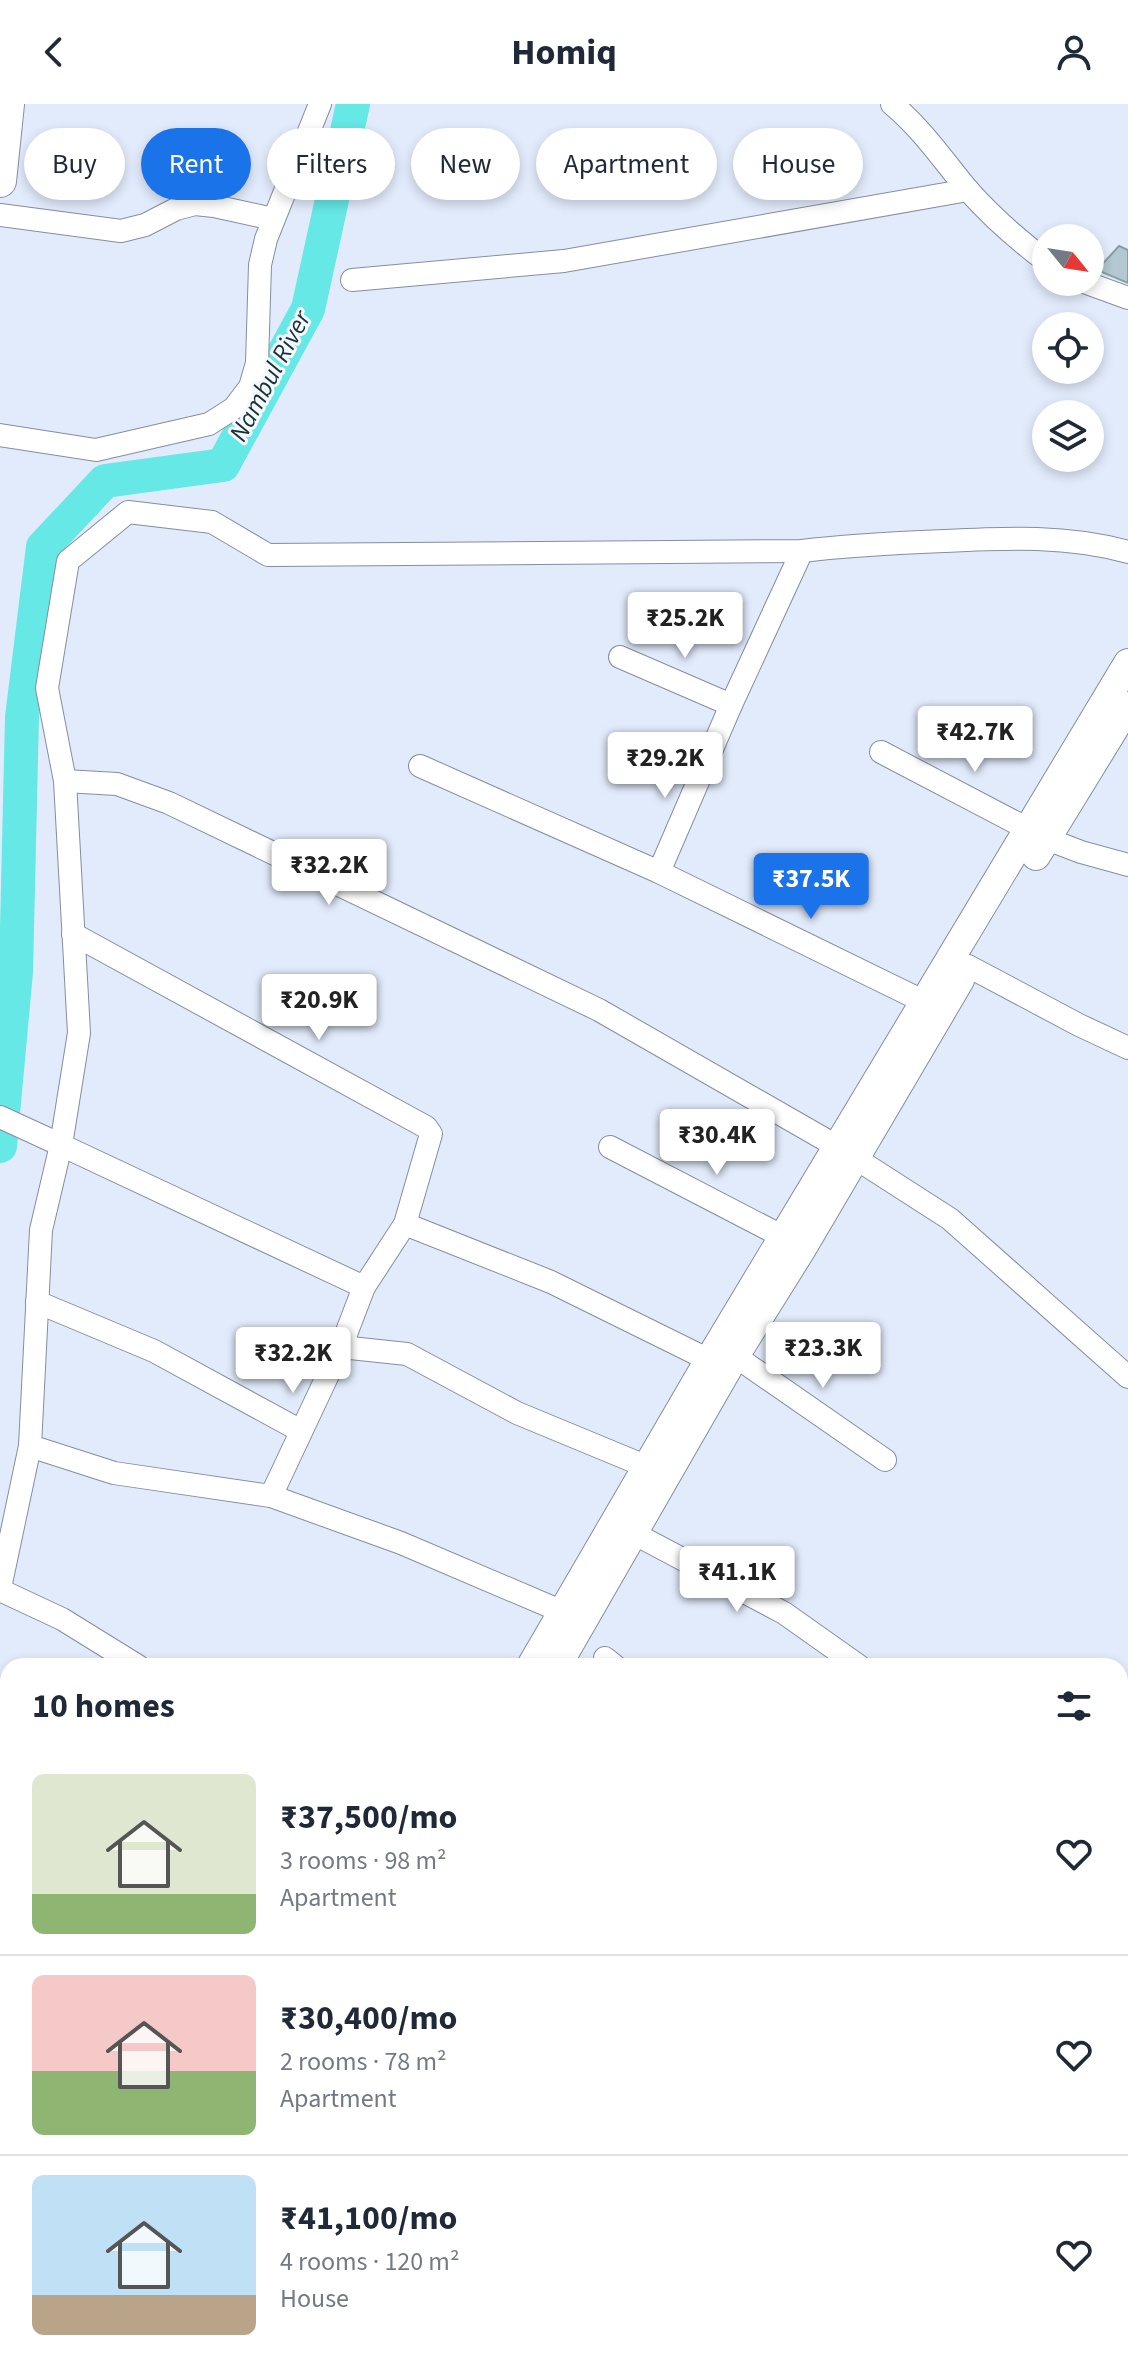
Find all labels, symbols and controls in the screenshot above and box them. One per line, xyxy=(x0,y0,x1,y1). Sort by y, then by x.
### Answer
text: Homiq xyxy=(511,27,617,78)
icon: back xyxy=(32,30,76,74)
icon: person xyxy=(1052,30,1096,74)
chip: Buy xyxy=(24,128,125,200)
chip: Rent xyxy=(141,128,251,200)
chip: Filters xyxy=(267,128,395,200)
chip: New xyxy=(411,128,520,200)
chip: Apartment xyxy=(536,128,717,200)
chip: House xyxy=(733,128,863,200)
north arrow xyxy=(1032,224,1104,296)
map controls xyxy=(1032,224,1104,472)
water label: Nambul River xyxy=(220,303,321,448)
button: locate xyxy=(1032,312,1104,384)
button: layers xyxy=(1032,400,1104,472)
pin: ₹25.2K xyxy=(620,592,750,660)
text: ₹25.2K xyxy=(646,599,724,636)
pin: ₹42.7K xyxy=(910,706,1040,774)
text: ₹42.7K xyxy=(936,713,1014,750)
pin: ₹29.2K xyxy=(600,732,730,800)
text: ₹29.2K xyxy=(626,739,704,776)
pin: ₹32.2K xyxy=(264,839,394,907)
text: ₹32.2K xyxy=(290,846,368,883)
pin: ₹37.5K xyxy=(746,853,876,921)
text: ₹37.5K xyxy=(772,860,850,897)
pin: ₹20.9K xyxy=(254,974,384,1042)
text: ₹20.9K xyxy=(280,981,358,1018)
pin: ₹30.4K xyxy=(652,1109,782,1177)
text: ₹30.4K xyxy=(678,1116,756,1153)
pin: ₹23.3K xyxy=(758,1322,888,1390)
pin: ₹32.2K xyxy=(228,1327,358,1395)
text: ₹23.3K xyxy=(784,1329,862,1366)
text: ₹32.2K xyxy=(254,1334,332,1371)
pin: ₹41.1K xyxy=(672,1546,802,1614)
text: ₹41.1K xyxy=(698,1553,776,1590)
text: 10 homes xyxy=(32,1682,175,1731)
icon: filters xyxy=(1052,1684,1096,1728)
text: ₹37,500/mo xyxy=(280,1793,457,1842)
icon: home xyxy=(96,1806,192,1902)
icon: heart xyxy=(1052,1832,1096,1876)
text: 3 rooms · 98 m² xyxy=(280,1842,447,1879)
text: Apartment xyxy=(280,1879,397,1916)
text: ₹30,400/mo xyxy=(280,1994,457,2043)
icon: home xyxy=(96,2007,192,2103)
icon: heart xyxy=(1052,2033,1096,2077)
text: 2 rooms · 78 m² xyxy=(280,2043,447,2080)
text: Apartment xyxy=(280,2080,397,2117)
text: ₹41,100/mo xyxy=(280,2194,457,2243)
icon: home xyxy=(96,2207,192,2303)
icon: heart xyxy=(1052,2233,1096,2277)
text: 4 rooms · 120 m² xyxy=(280,2243,459,2280)
text: House xyxy=(280,2280,349,2317)

